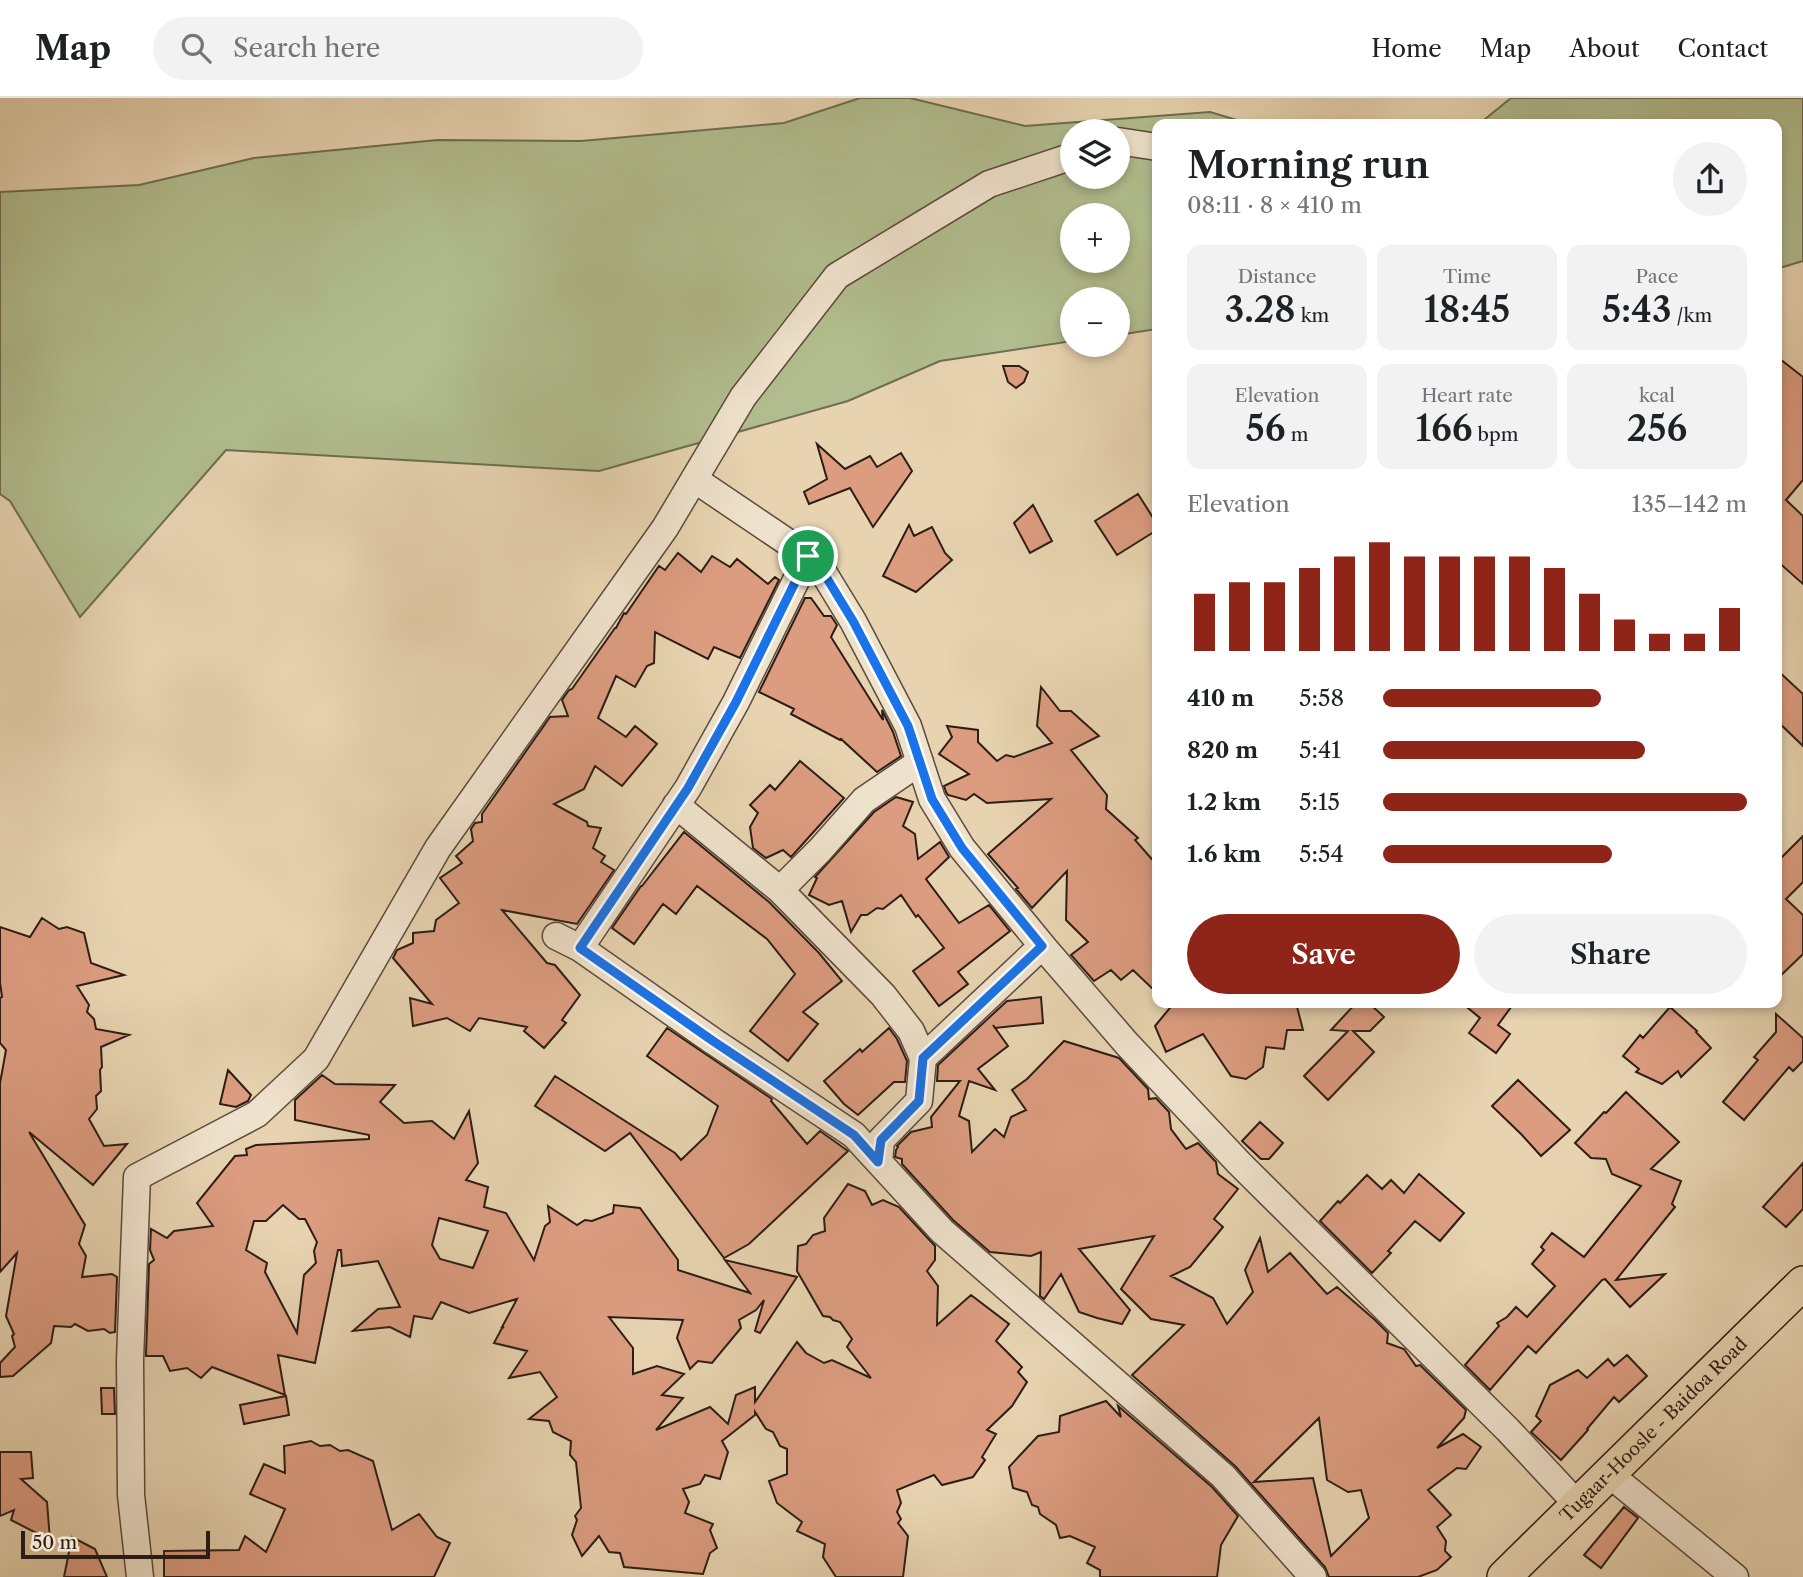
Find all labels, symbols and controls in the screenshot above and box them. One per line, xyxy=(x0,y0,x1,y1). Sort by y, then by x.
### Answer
search box xyxy=(153,17,643,80)
text: Map xyxy=(35,28,111,69)
icon: search xyxy=(177,29,215,67)
text: Search here xyxy=(233,32,380,64)
text: Home xyxy=(1371,34,1442,63)
text: Map xyxy=(1480,34,1531,63)
text: About xyxy=(1569,34,1640,63)
text: Contact xyxy=(1678,34,1768,63)
map controls xyxy=(1060,119,1130,357)
button: layers xyxy=(1060,119,1130,189)
text: Morning run xyxy=(1187,141,1430,188)
button: share xyxy=(1673,142,1747,216)
text: 08:11 · 8 × 410 m xyxy=(1187,191,1362,219)
button: + xyxy=(1060,203,1130,273)
text: Distance xyxy=(1238,265,1316,288)
text: Time xyxy=(1443,265,1491,288)
text: Pace xyxy=(1636,265,1678,288)
button: − xyxy=(1060,287,1130,357)
text: 3.28 xyxy=(1225,288,1296,331)
text: 18:45 xyxy=(1424,288,1510,331)
text: 5:43 xyxy=(1602,288,1672,331)
text: km xyxy=(1296,304,1329,327)
text: /km xyxy=(1672,304,1712,327)
text: Elevation xyxy=(1235,384,1319,407)
text: Heart rate xyxy=(1421,384,1513,407)
text: kcal xyxy=(1639,384,1675,407)
text: 56 xyxy=(1246,407,1286,450)
text: 166 xyxy=(1416,407,1473,450)
text: 256 xyxy=(1627,407,1687,450)
text: m xyxy=(1286,423,1308,446)
text: bpm xyxy=(1473,423,1518,446)
text: Elevation xyxy=(1187,490,1290,518)
text: 135–142 m xyxy=(1632,490,1747,518)
pin xyxy=(778,526,838,586)
icon: arrive xyxy=(789,537,827,575)
text: 410 m xyxy=(1187,684,1254,712)
text: 5:58 xyxy=(1299,684,1344,712)
text: 820 m xyxy=(1187,736,1258,764)
text: 5:41 xyxy=(1299,736,1341,764)
text: 1.2 km xyxy=(1187,788,1261,816)
text: 5:15 xyxy=(1299,788,1340,816)
text: 1.6 km xyxy=(1187,840,1261,868)
text: 5:54 xyxy=(1299,840,1344,868)
button: Save xyxy=(1187,914,1460,994)
button: Share xyxy=(1474,914,1747,994)
street label: Tugaar-Hoosle - Baidoa Road xyxy=(1556,1333,1752,1527)
scale bar xyxy=(21,1528,210,1560)
text: 50 m xyxy=(32,1531,77,1554)

